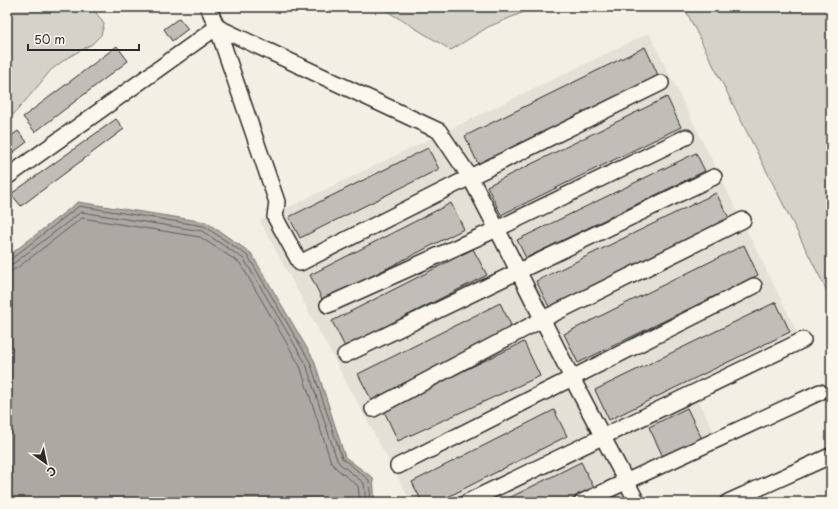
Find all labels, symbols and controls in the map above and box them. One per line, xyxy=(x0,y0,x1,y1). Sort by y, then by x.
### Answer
scale bar xyxy=(28,26,139,52)
text: 50 m xyxy=(34,30,65,48)
north arrow xyxy=(26,443,66,483)
text: С xyxy=(44,462,60,481)

